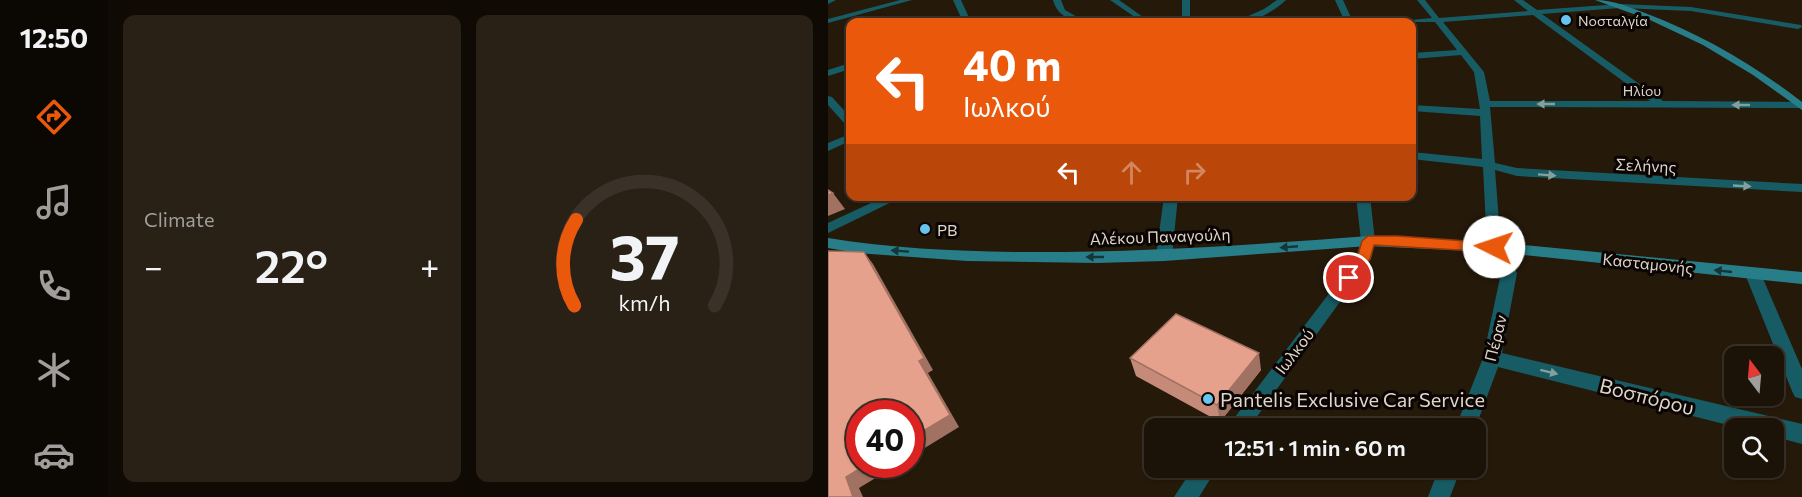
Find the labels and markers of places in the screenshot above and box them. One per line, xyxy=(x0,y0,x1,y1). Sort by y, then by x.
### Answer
place label: Νοσταλγία xyxy=(1578,12,1648,29)
marker: Νοσταλγία xyxy=(1559,13,1573,27)
place label: PB xyxy=(937,220,957,239)
marker: PB xyxy=(918,222,932,236)
pin xyxy=(1323,252,1374,303)
place label: Pantelis Exclusive Car Service xyxy=(1220,387,1485,411)
marker: Pantelis Exclusive Car Service xyxy=(1201,392,1215,406)

